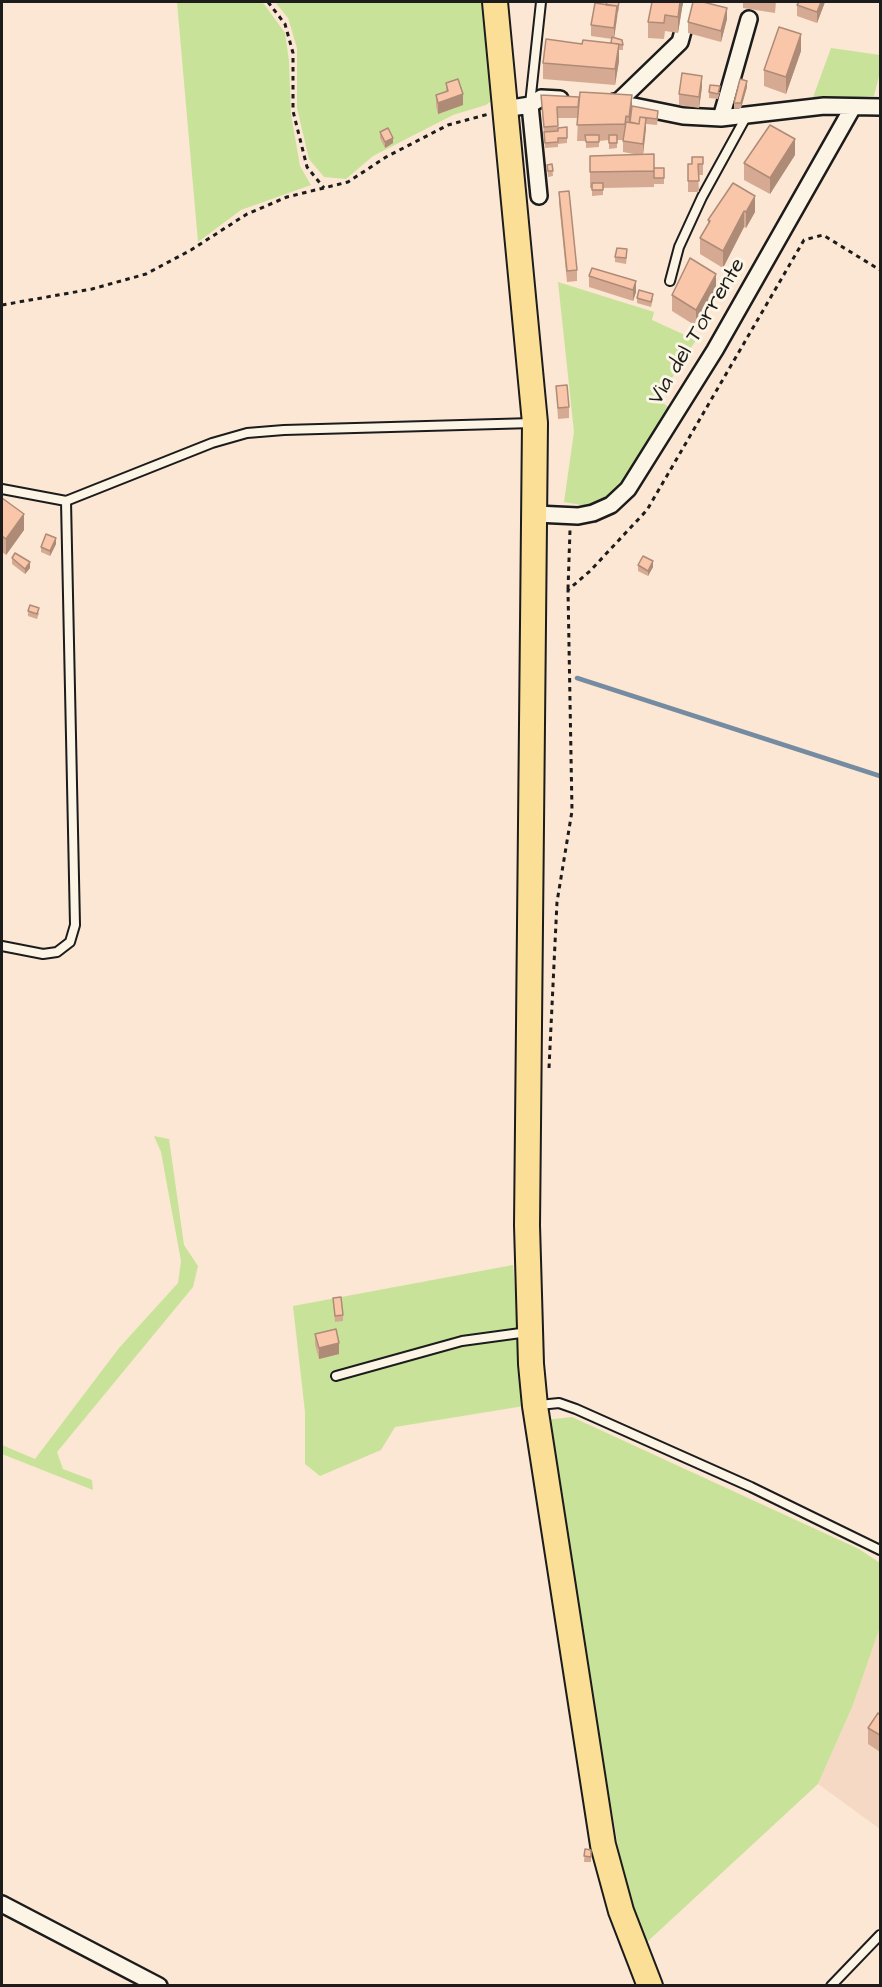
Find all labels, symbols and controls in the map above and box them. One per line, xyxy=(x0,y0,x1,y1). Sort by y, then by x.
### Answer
street label: Via del Torrente xyxy=(644,254,752,410)

